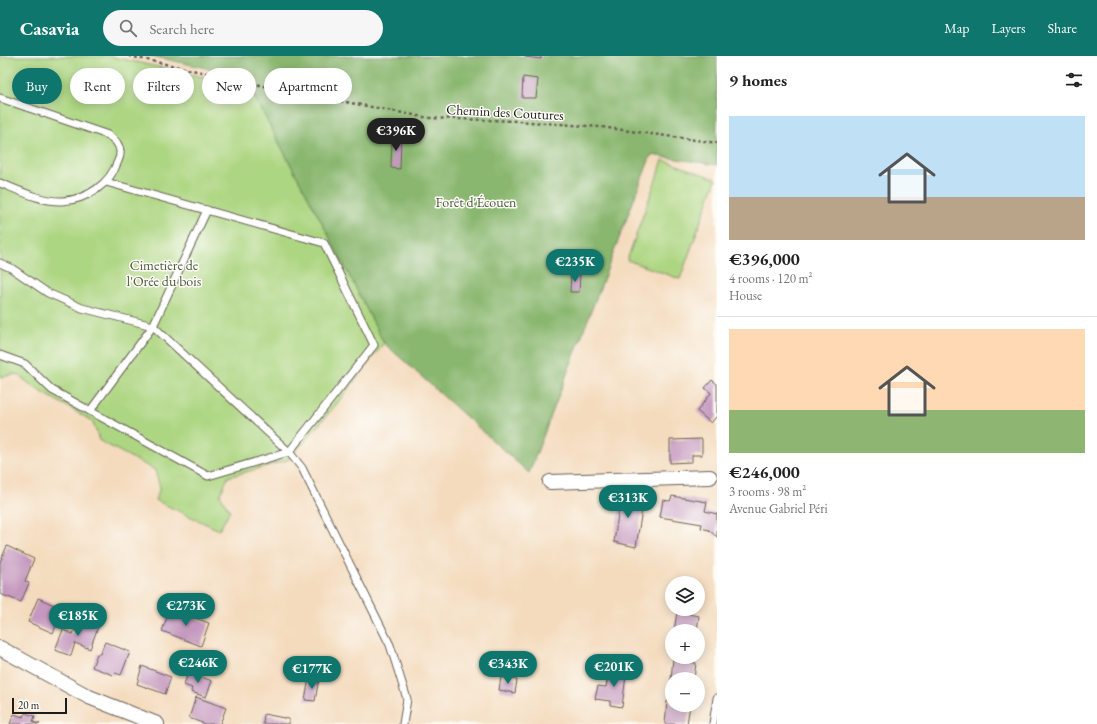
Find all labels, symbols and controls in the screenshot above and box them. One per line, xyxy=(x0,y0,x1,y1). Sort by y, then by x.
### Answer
search box xyxy=(103,10,383,46)
text: Casavia xyxy=(20,16,79,41)
icon: search xyxy=(117,17,139,39)
text: Search here xyxy=(149,19,214,38)
text: Map xyxy=(944,19,969,37)
text: Layers xyxy=(991,19,1026,37)
text: Share xyxy=(1048,19,1077,37)
chip: Buy xyxy=(12,68,62,104)
chip: Rent xyxy=(70,68,125,104)
chip: Filters xyxy=(133,68,194,104)
chip: New xyxy=(202,68,256,104)
chip: Apartment xyxy=(264,68,352,104)
text: 9 homes xyxy=(729,69,787,91)
icon: filters xyxy=(1063,69,1085,91)
street label: Chemin des Coutures xyxy=(446,100,565,124)
pin: €396K xyxy=(368,118,424,152)
text: €396K xyxy=(376,122,416,139)
icon: home xyxy=(871,142,943,214)
park label: Forêt d'Écouen xyxy=(435,193,517,211)
text: €396,000 xyxy=(729,248,800,270)
pin: €235K xyxy=(547,249,603,283)
text: €235K xyxy=(555,253,595,270)
park label: Cimetière de l'Orée du bois xyxy=(127,256,202,290)
text: 4 rooms · 120 m² xyxy=(729,270,813,287)
text: House xyxy=(729,287,762,304)
icon: home xyxy=(871,355,943,427)
text: €246,000 xyxy=(729,461,800,483)
text: 3 rooms · 98 m² xyxy=(729,483,806,500)
pin: €313K xyxy=(600,485,656,519)
text: €313K xyxy=(608,489,648,506)
text: Avenue Gabriel Péri xyxy=(729,500,828,517)
map controls xyxy=(665,576,705,712)
button: layers xyxy=(665,576,705,616)
pin: €273K xyxy=(158,593,214,627)
text: €273K xyxy=(166,597,206,614)
pin: €185K xyxy=(50,603,106,637)
text: €185K xyxy=(58,607,98,624)
button: + xyxy=(665,624,705,664)
pin: €246K xyxy=(170,650,226,684)
pin: €343K xyxy=(480,651,536,685)
text: €246K xyxy=(178,654,218,671)
pin: €201K xyxy=(586,654,642,688)
text: €343K xyxy=(488,655,528,672)
pin: €177K xyxy=(284,656,340,690)
text: €201K xyxy=(594,658,634,675)
text: €177K xyxy=(292,660,332,677)
button: − xyxy=(665,672,705,712)
scale bar xyxy=(12,696,67,715)
text: 20 m xyxy=(18,698,39,712)

